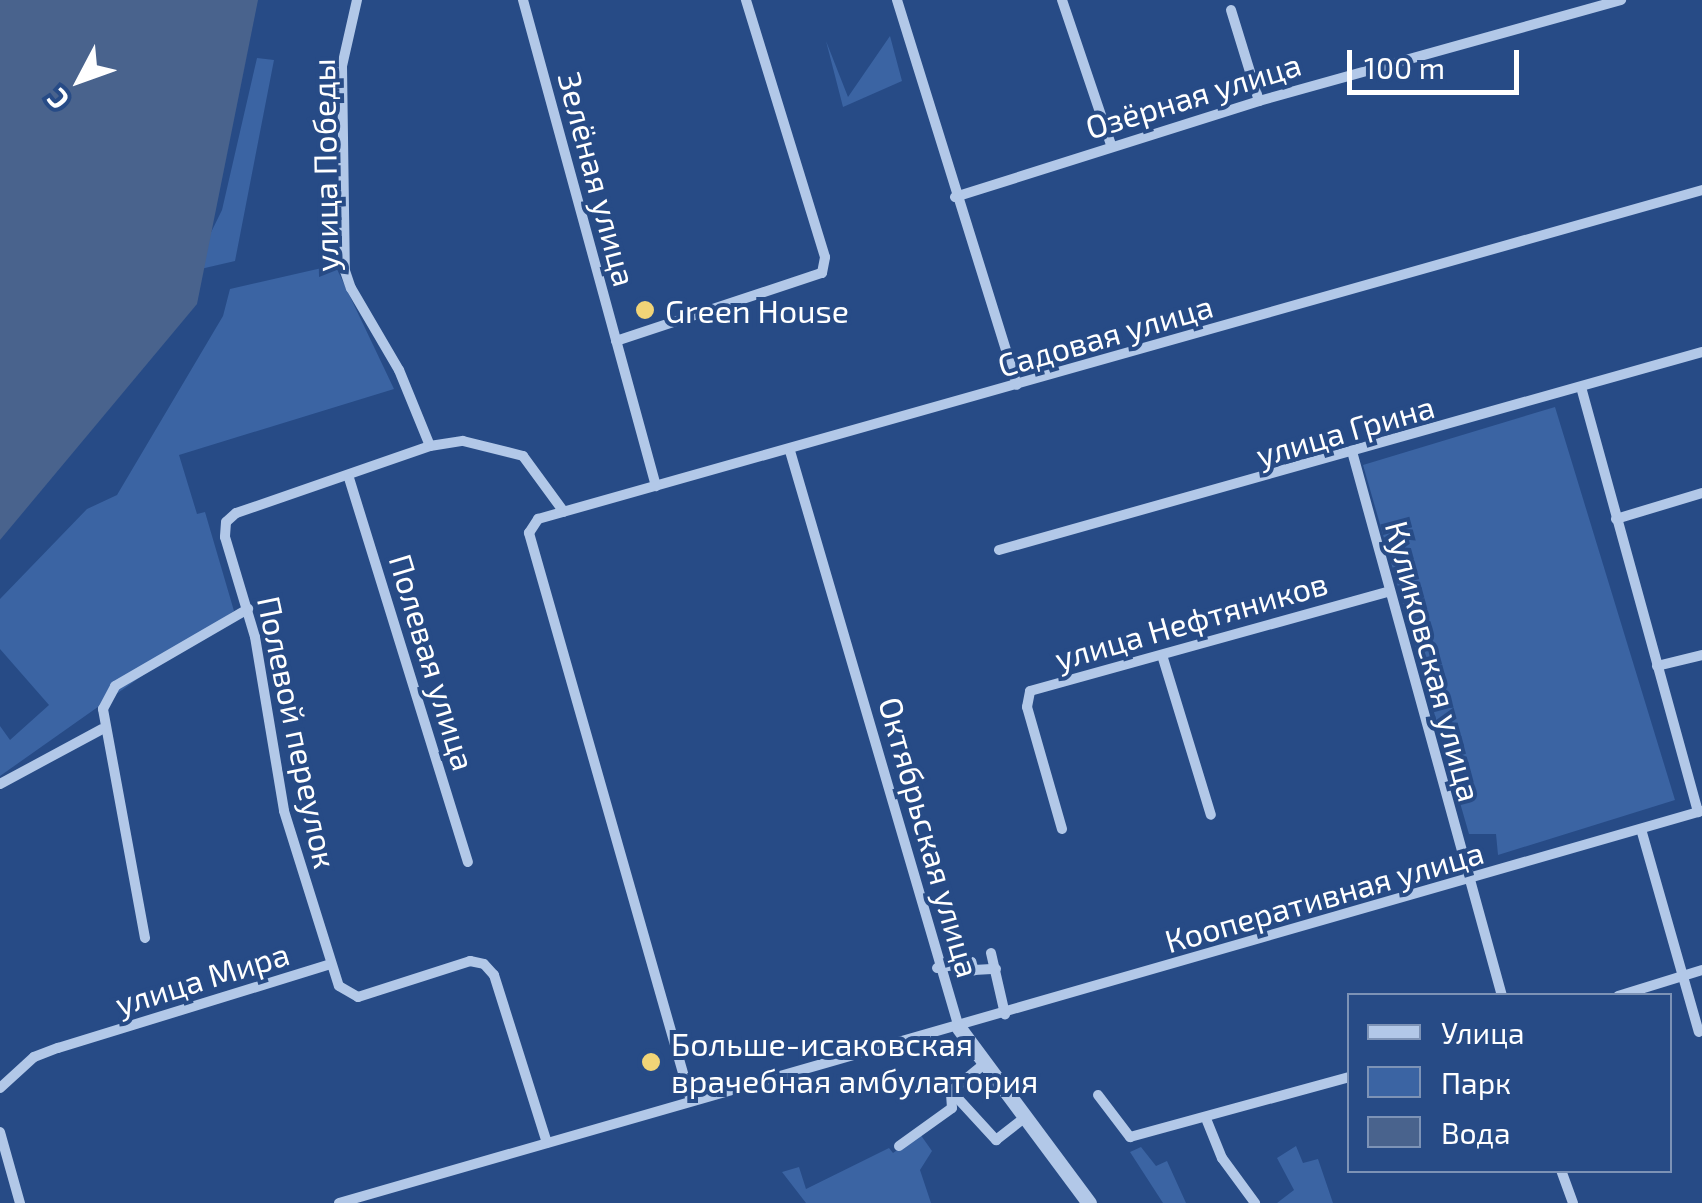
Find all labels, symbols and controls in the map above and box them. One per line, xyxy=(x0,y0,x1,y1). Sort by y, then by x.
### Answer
north arrow xyxy=(30,30,130,130)
scale bar xyxy=(1352,30,1524,92)
street label: Озёрная улица xyxy=(1081,44,1305,146)
text: 100 m xyxy=(1364,49,1445,85)
street label: улица Победы xyxy=(303,58,345,272)
street label: Зелёная улица xyxy=(551,68,645,290)
text: С xyxy=(39,82,76,117)
street label: Садовая улица xyxy=(993,286,1217,384)
place label: Green House xyxy=(665,291,849,329)
marker: Green House xyxy=(634,299,656,321)
street label: улица Грина xyxy=(1251,386,1439,474)
street label: Куликовская улица xyxy=(1378,517,1490,805)
street label: Полевая улица xyxy=(382,549,484,775)
street label: улица Нефтяников xyxy=(1050,563,1332,677)
street label: Полевой переулок xyxy=(250,592,346,872)
street label: Октябрьская улица xyxy=(872,693,988,981)
street label: Кооперативная улица xyxy=(1160,832,1488,960)
street label: улица Мира xyxy=(110,933,294,1023)
legend xyxy=(1347,993,1672,1173)
text: Улица xyxy=(1441,1014,1525,1050)
place label: Больше-исаковская врачебная амбулатория xyxy=(671,1025,1038,1100)
marker: Больше-исаковская врачебная амбулатория xyxy=(640,1051,662,1073)
text: Парк xyxy=(1441,1064,1511,1100)
text: Вода xyxy=(1441,1114,1511,1150)

